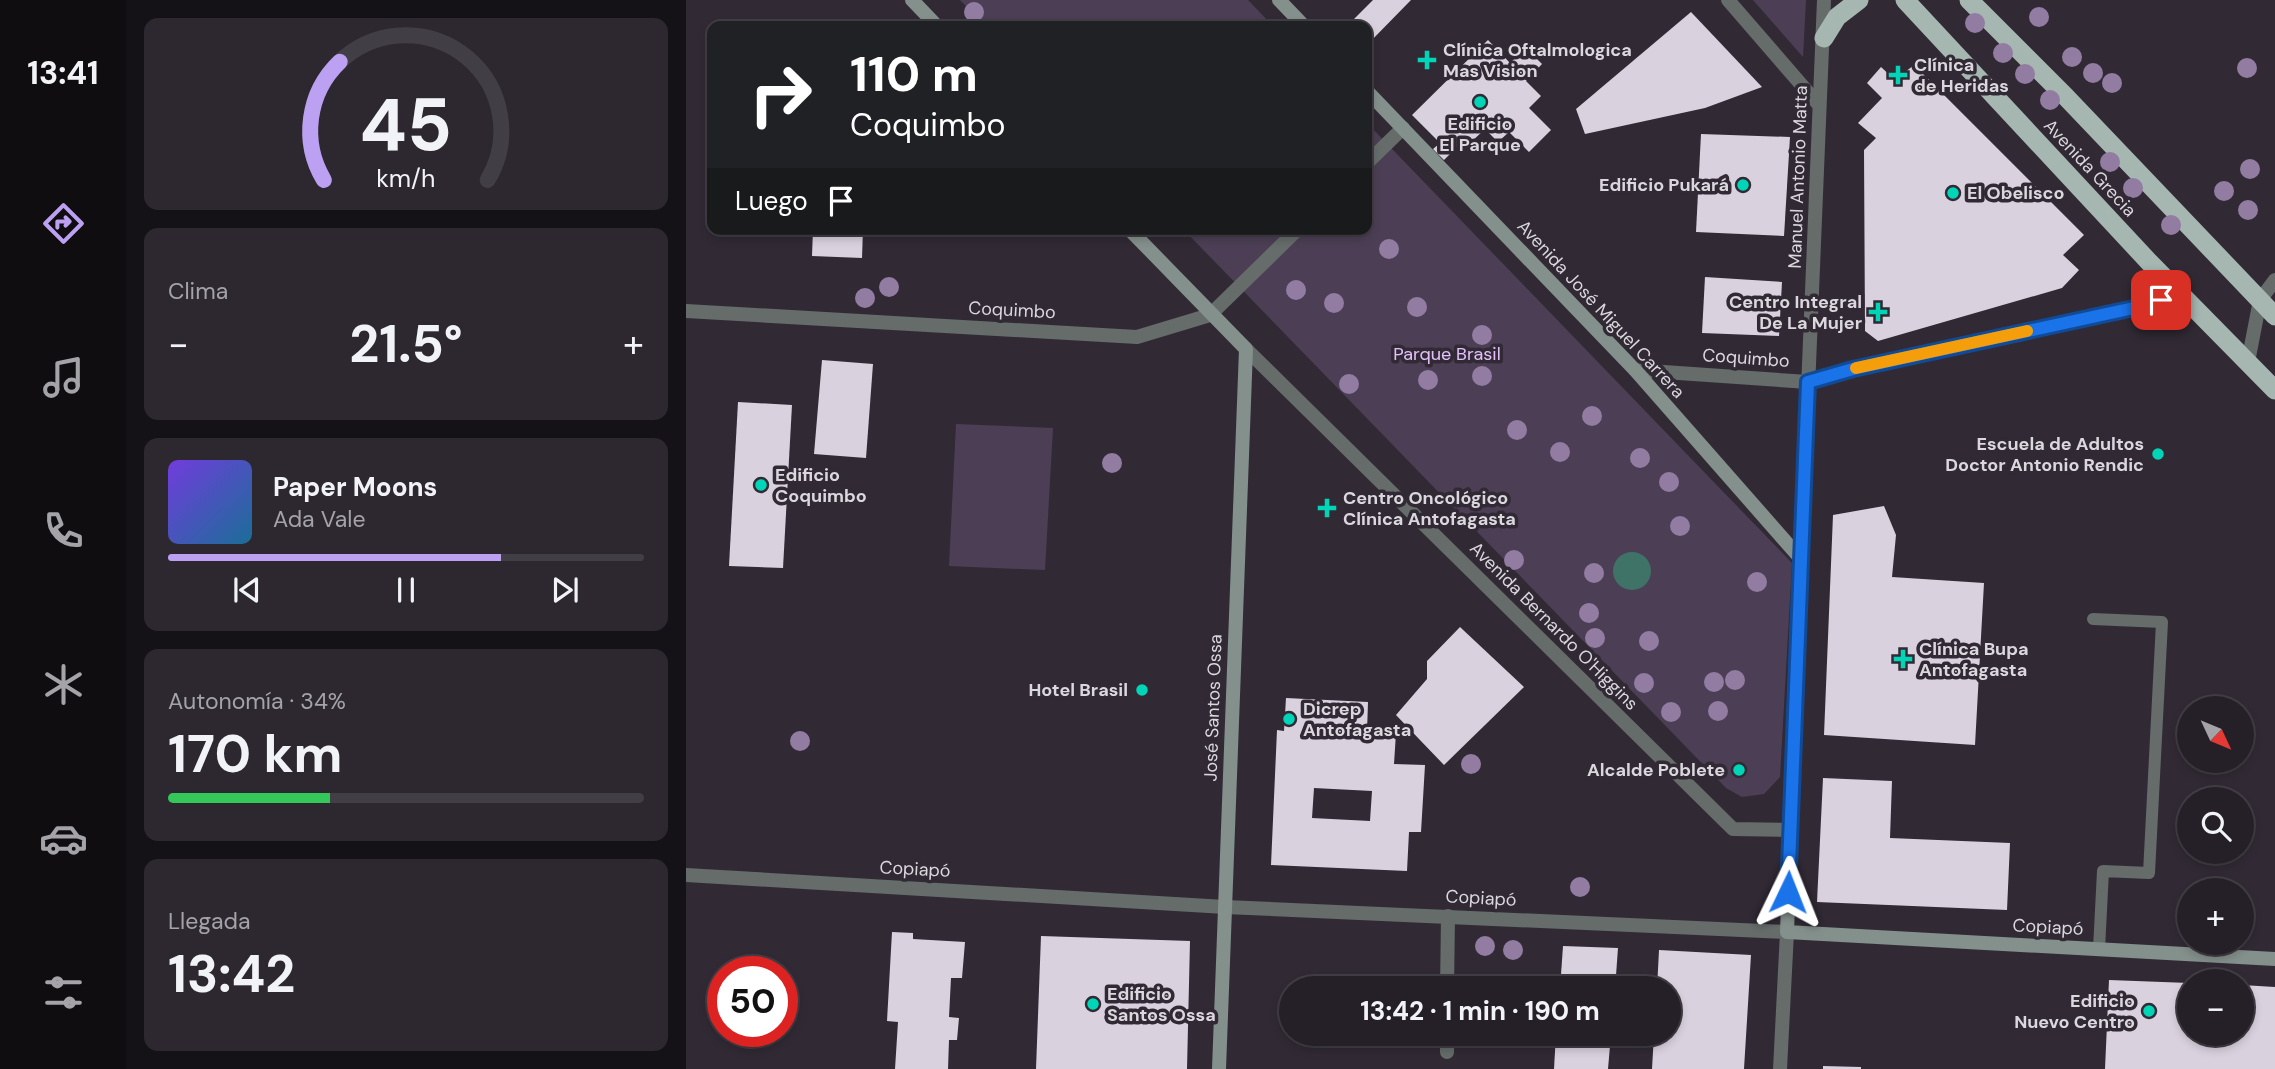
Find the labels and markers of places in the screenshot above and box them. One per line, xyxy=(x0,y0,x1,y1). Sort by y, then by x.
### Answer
place label: Clínica Oftalmologica Mas Vision xyxy=(1443,38,1632,83)
marker: Clínica Oftalmologica Mas Vision xyxy=(1417,50,1437,70)
place label: Clínica de Heridas xyxy=(1914,53,2009,98)
marker: Clínica de Heridas xyxy=(1888,65,1908,85)
marker: Edificio El Parque xyxy=(1472,94,1488,110)
place label: Edificio El Parque xyxy=(1439,112,1521,157)
place label: Edificio Pukará xyxy=(1599,173,1729,197)
marker: Edificio Pukará xyxy=(1735,177,1751,193)
place label: El Obelisco xyxy=(1967,181,2065,205)
marker: El Obelisco xyxy=(1945,185,1961,201)
pin xyxy=(2131,270,2191,330)
place label: Centro Integral De La Mujer xyxy=(1729,290,1862,335)
marker: Centro Integral De La Mujer xyxy=(1868,302,1888,322)
place label: Escuela de Adultos Doctor Antonio Rendic xyxy=(1945,432,2144,477)
marker: Escuela de Adultos Doctor Antonio Rendic xyxy=(2150,446,2166,462)
place label: Edificio Coquimbo xyxy=(775,463,867,508)
marker: Edificio Coquimbo xyxy=(753,477,769,493)
place label: Centro Oncológico Clínica Antofagasta xyxy=(1343,486,1516,531)
marker: Centro Oncológico Clínica Antofagasta xyxy=(1317,498,1337,518)
place label: Clínica Bupa Antofagasta xyxy=(1919,637,2029,682)
marker: Clínica Bupa Antofagasta xyxy=(1893,649,1913,669)
place label: Hotel Brasil xyxy=(1028,678,1128,702)
marker: Hotel Brasil xyxy=(1134,682,1150,698)
place label: Dicrep Antofagasta xyxy=(1303,697,1411,742)
marker: Dicrep Antofagasta xyxy=(1281,711,1297,727)
place label: Alcalde Poblete xyxy=(1587,758,1725,782)
marker: Alcalde Poblete xyxy=(1731,762,1747,778)
place label: Edificio Santos Ossa xyxy=(1107,982,1216,1027)
place label: Edificio Nuevo Centro xyxy=(2014,989,2135,1034)
marker: Edificio Santos Ossa xyxy=(1085,996,1101,1012)
marker: Edificio Nuevo Centro xyxy=(2141,1003,2157,1019)

